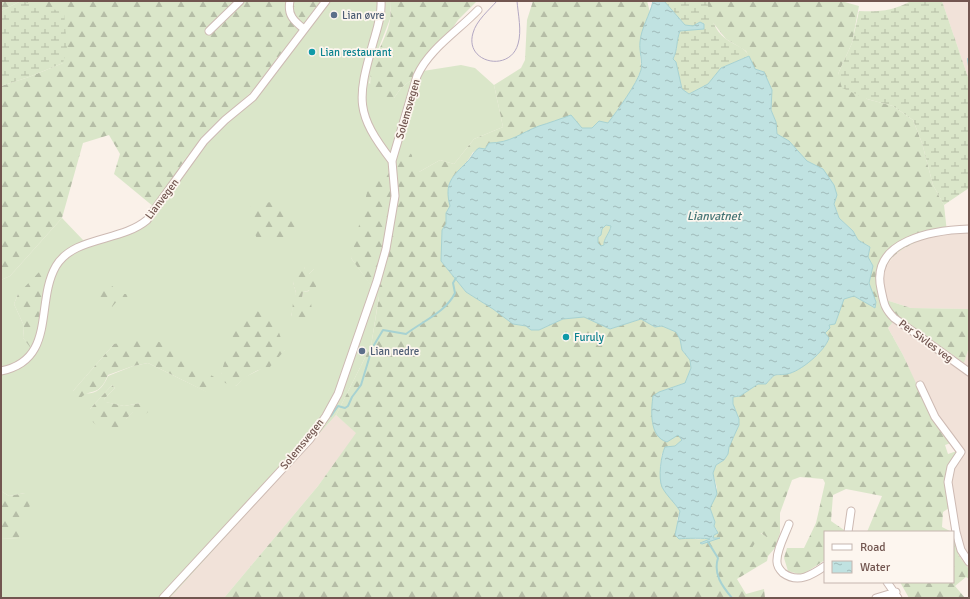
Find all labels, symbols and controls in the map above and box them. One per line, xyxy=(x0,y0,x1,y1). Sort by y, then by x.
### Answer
place label: Lian øvre xyxy=(342,9,385,22)
marker: Lian øvre xyxy=(329,10,339,20)
place label: Lian restaurant xyxy=(320,46,392,59)
marker: Lian restaurant xyxy=(307,47,317,57)
street label: Solemsvegen xyxy=(393,78,423,140)
street label: Lianvegen xyxy=(142,176,182,222)
water label: Lianvatnet xyxy=(687,209,743,224)
street label: Per Sivles veg xyxy=(896,317,956,365)
place label: Furuly xyxy=(574,331,605,344)
marker: Furuly xyxy=(561,332,571,342)
place label: Lian nedre xyxy=(370,345,419,358)
marker: Lian nedre xyxy=(357,346,367,356)
street label: Solemsvegen xyxy=(278,416,326,472)
legend xyxy=(824,531,954,583)
text: Road xyxy=(860,540,886,555)
text: Water xyxy=(860,560,891,575)

